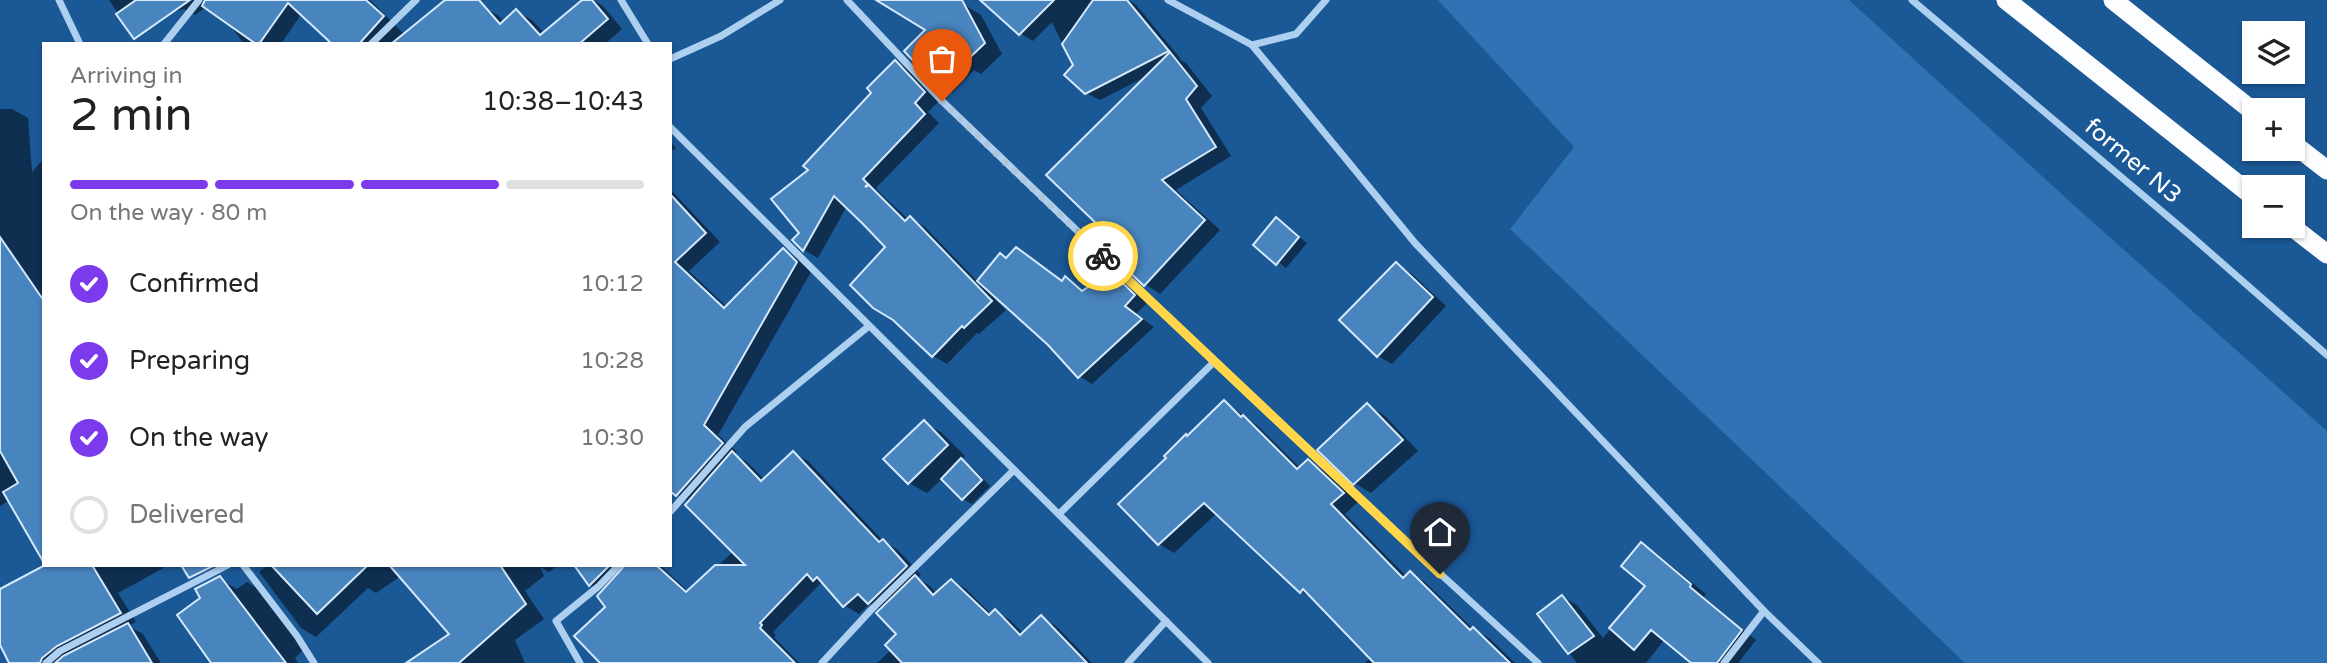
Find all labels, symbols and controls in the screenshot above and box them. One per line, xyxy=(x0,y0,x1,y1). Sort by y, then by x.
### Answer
map controls xyxy=(2242,21,2305,238)
button: layers xyxy=(2242,21,2305,84)
pin xyxy=(912,29,972,101)
icon: bag xyxy=(923,40,961,78)
text: Arriving in xyxy=(70,62,183,90)
text: 10:38–10:43 xyxy=(482,86,644,117)
text: 2 min xyxy=(70,88,193,143)
button: + xyxy=(2242,98,2305,161)
street label: former N3 xyxy=(2079,112,2187,210)
button: − xyxy=(2242,175,2305,238)
text: On the way · 80 m xyxy=(70,199,267,227)
courier xyxy=(1068,221,1138,291)
icon: bike xyxy=(1084,237,1122,275)
icon: check xyxy=(70,265,108,303)
text: Confirmed xyxy=(129,268,259,299)
text: 10:12 xyxy=(580,270,644,298)
icon: check xyxy=(70,342,108,380)
text: Preparing xyxy=(129,345,250,376)
text: 10:28 xyxy=(580,347,644,375)
icon: check xyxy=(70,419,108,457)
text: On the way xyxy=(129,422,269,453)
text: 10:30 xyxy=(580,424,644,452)
text: Delivered xyxy=(129,499,245,530)
pin xyxy=(1410,502,1470,574)
icon: home xyxy=(1421,513,1459,551)

